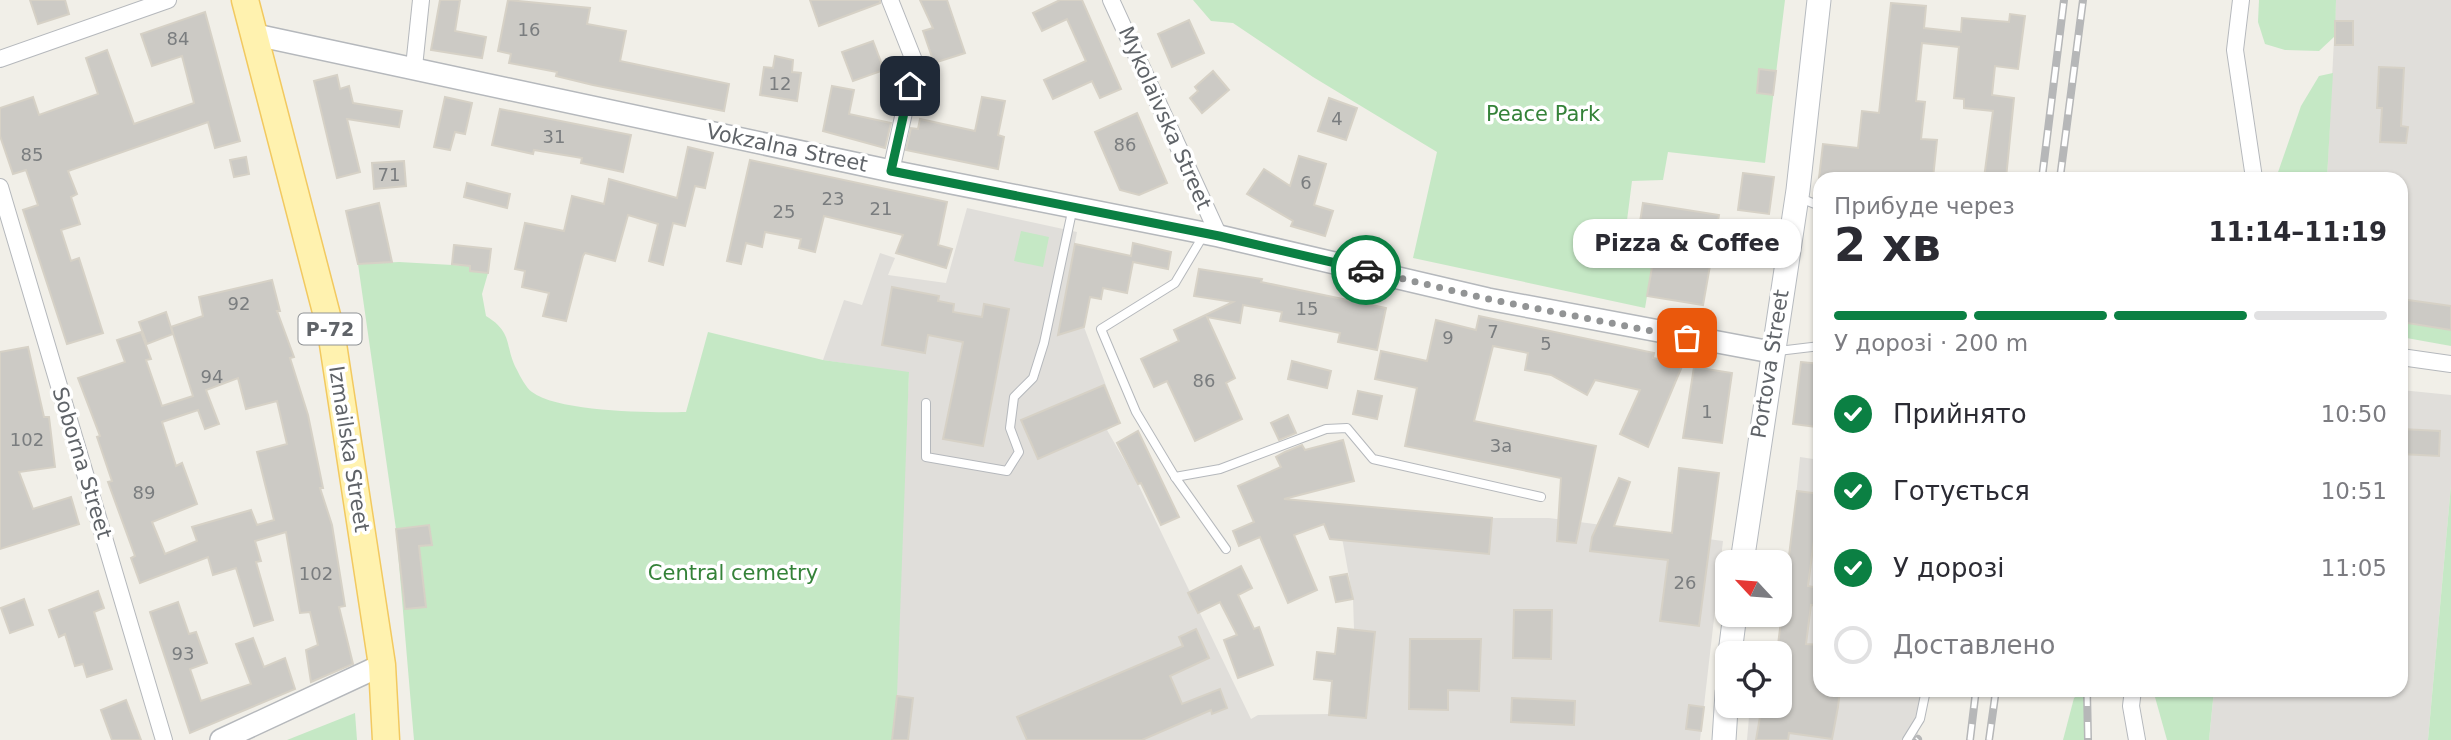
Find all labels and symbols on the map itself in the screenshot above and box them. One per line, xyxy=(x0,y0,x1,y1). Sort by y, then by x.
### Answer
house number: 16 xyxy=(518,19,540,40)
street label: Mykolaivska Street xyxy=(1114,23,1216,213)
house number: 84 xyxy=(167,28,189,49)
pin xyxy=(880,56,940,116)
house number: 12 xyxy=(769,73,791,94)
park label: Peace Park xyxy=(1486,102,1601,126)
house number: 4 xyxy=(1331,108,1343,129)
street label: Vokzalna Street xyxy=(704,119,870,177)
house number: 31 xyxy=(543,126,565,147)
house number: 86 xyxy=(1114,134,1136,155)
house number: 85 xyxy=(21,144,43,165)
house number: 71 xyxy=(378,164,400,185)
house number: 6 xyxy=(1300,172,1312,193)
house number: 23 xyxy=(822,188,844,209)
house number: 21 xyxy=(870,198,892,219)
house number: 25 xyxy=(773,201,795,222)
callout: Pizza & Coffee xyxy=(1573,219,1801,268)
courier xyxy=(1331,235,1401,305)
street label: Portova Street xyxy=(1746,288,1794,440)
house number: 92 xyxy=(228,293,250,314)
house number: 15 xyxy=(1296,298,1318,319)
pin xyxy=(1657,308,1717,368)
road number: Р-72 xyxy=(298,314,362,344)
house number: 7 xyxy=(1487,321,1499,342)
house number: 9 xyxy=(1442,327,1454,348)
house number: 5 xyxy=(1540,333,1552,354)
street label: Izmailska Street xyxy=(324,364,374,534)
house number: 94 xyxy=(201,366,223,387)
house number: 86 xyxy=(1193,370,1215,391)
street label: Soborna Street xyxy=(48,384,116,542)
house number: 1 xyxy=(1701,401,1713,422)
house number: 102 xyxy=(10,429,44,450)
house number: 3а xyxy=(1490,435,1512,456)
house number: 89 xyxy=(133,482,155,503)
north arrow xyxy=(1715,550,1792,626)
park label: Central cemetry xyxy=(648,561,818,585)
house number: 102 xyxy=(299,563,333,584)
house number: 26 xyxy=(1674,572,1696,593)
house number: 93 xyxy=(172,643,194,664)

